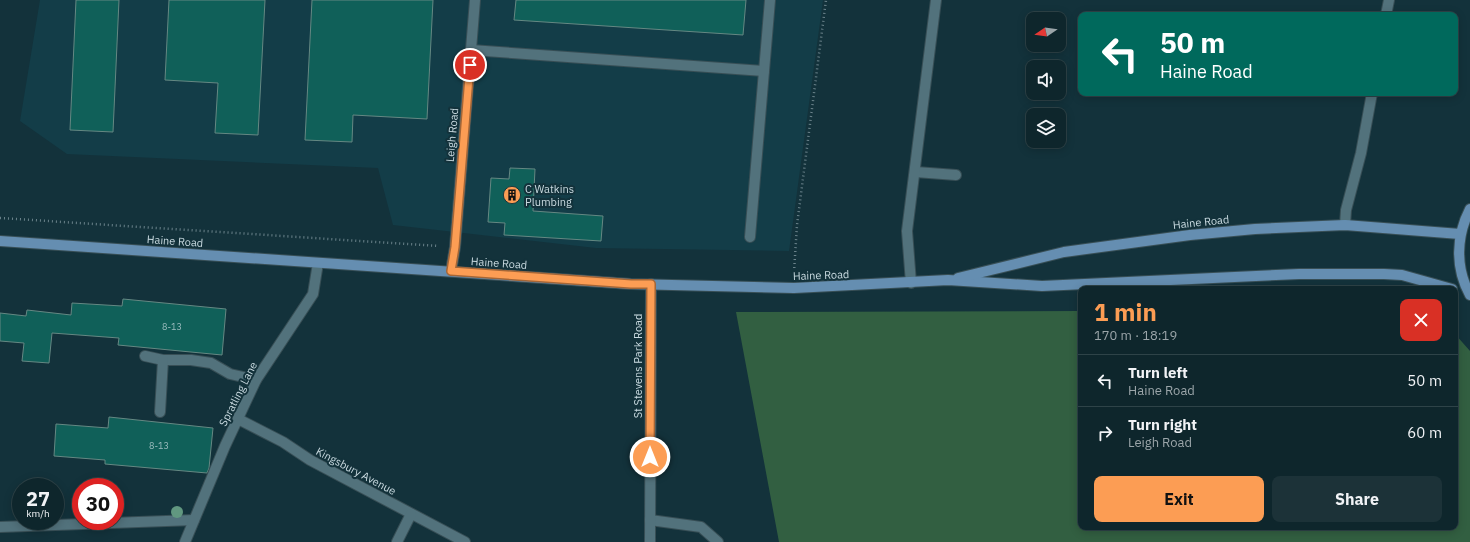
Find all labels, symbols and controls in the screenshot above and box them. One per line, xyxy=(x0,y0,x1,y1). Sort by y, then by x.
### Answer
north arrow xyxy=(1026,12,1066,52)
map controls xyxy=(1026,12,1066,148)
text: 50 m xyxy=(1160,24,1225,61)
icon: left xyxy=(1094,28,1146,80)
pin xyxy=(453,48,487,82)
icon: arrive xyxy=(459,54,481,76)
button: sound xyxy=(1026,60,1066,100)
text: Haine Road xyxy=(1160,60,1253,83)
street label: Leigh Road xyxy=(443,107,461,163)
button: layers xyxy=(1026,108,1066,148)
place label: C Watkins Plumbing xyxy=(525,182,574,209)
building icon: C Watkins Plumbing xyxy=(502,185,522,205)
street label: Haine Road xyxy=(1172,212,1230,232)
street label: Haine Road xyxy=(146,232,204,250)
street label: Haine Road xyxy=(470,254,528,272)
street label: Haine Road xyxy=(792,267,850,283)
text: 1 min xyxy=(1094,296,1157,328)
button: close xyxy=(1400,299,1442,341)
street label: St Stevens Park Road xyxy=(631,314,645,418)
house number: 8-13 xyxy=(162,321,182,332)
text: 170 m · 18:19 xyxy=(1094,327,1177,344)
street label: Spratling Lane xyxy=(216,359,260,429)
text: Turn left xyxy=(1128,363,1188,382)
icon: left xyxy=(1094,370,1116,392)
text: 50 m xyxy=(1407,371,1442,390)
text: Haine Road xyxy=(1128,382,1195,399)
text: Turn right xyxy=(1128,415,1197,434)
icon: right xyxy=(1094,422,1116,444)
text: 60 m xyxy=(1407,423,1442,442)
text: Leigh Road xyxy=(1128,434,1192,451)
position arrow xyxy=(629,436,671,478)
house number: 8-13 xyxy=(149,440,169,451)
street label: Kingsbury Avenue xyxy=(314,444,398,498)
button: Exit xyxy=(1094,476,1264,522)
button: Share xyxy=(1272,476,1442,522)
speed limit sign: 30 xyxy=(72,478,124,530)
text: 27 xyxy=(26,485,50,512)
text: km/h xyxy=(26,507,50,520)

